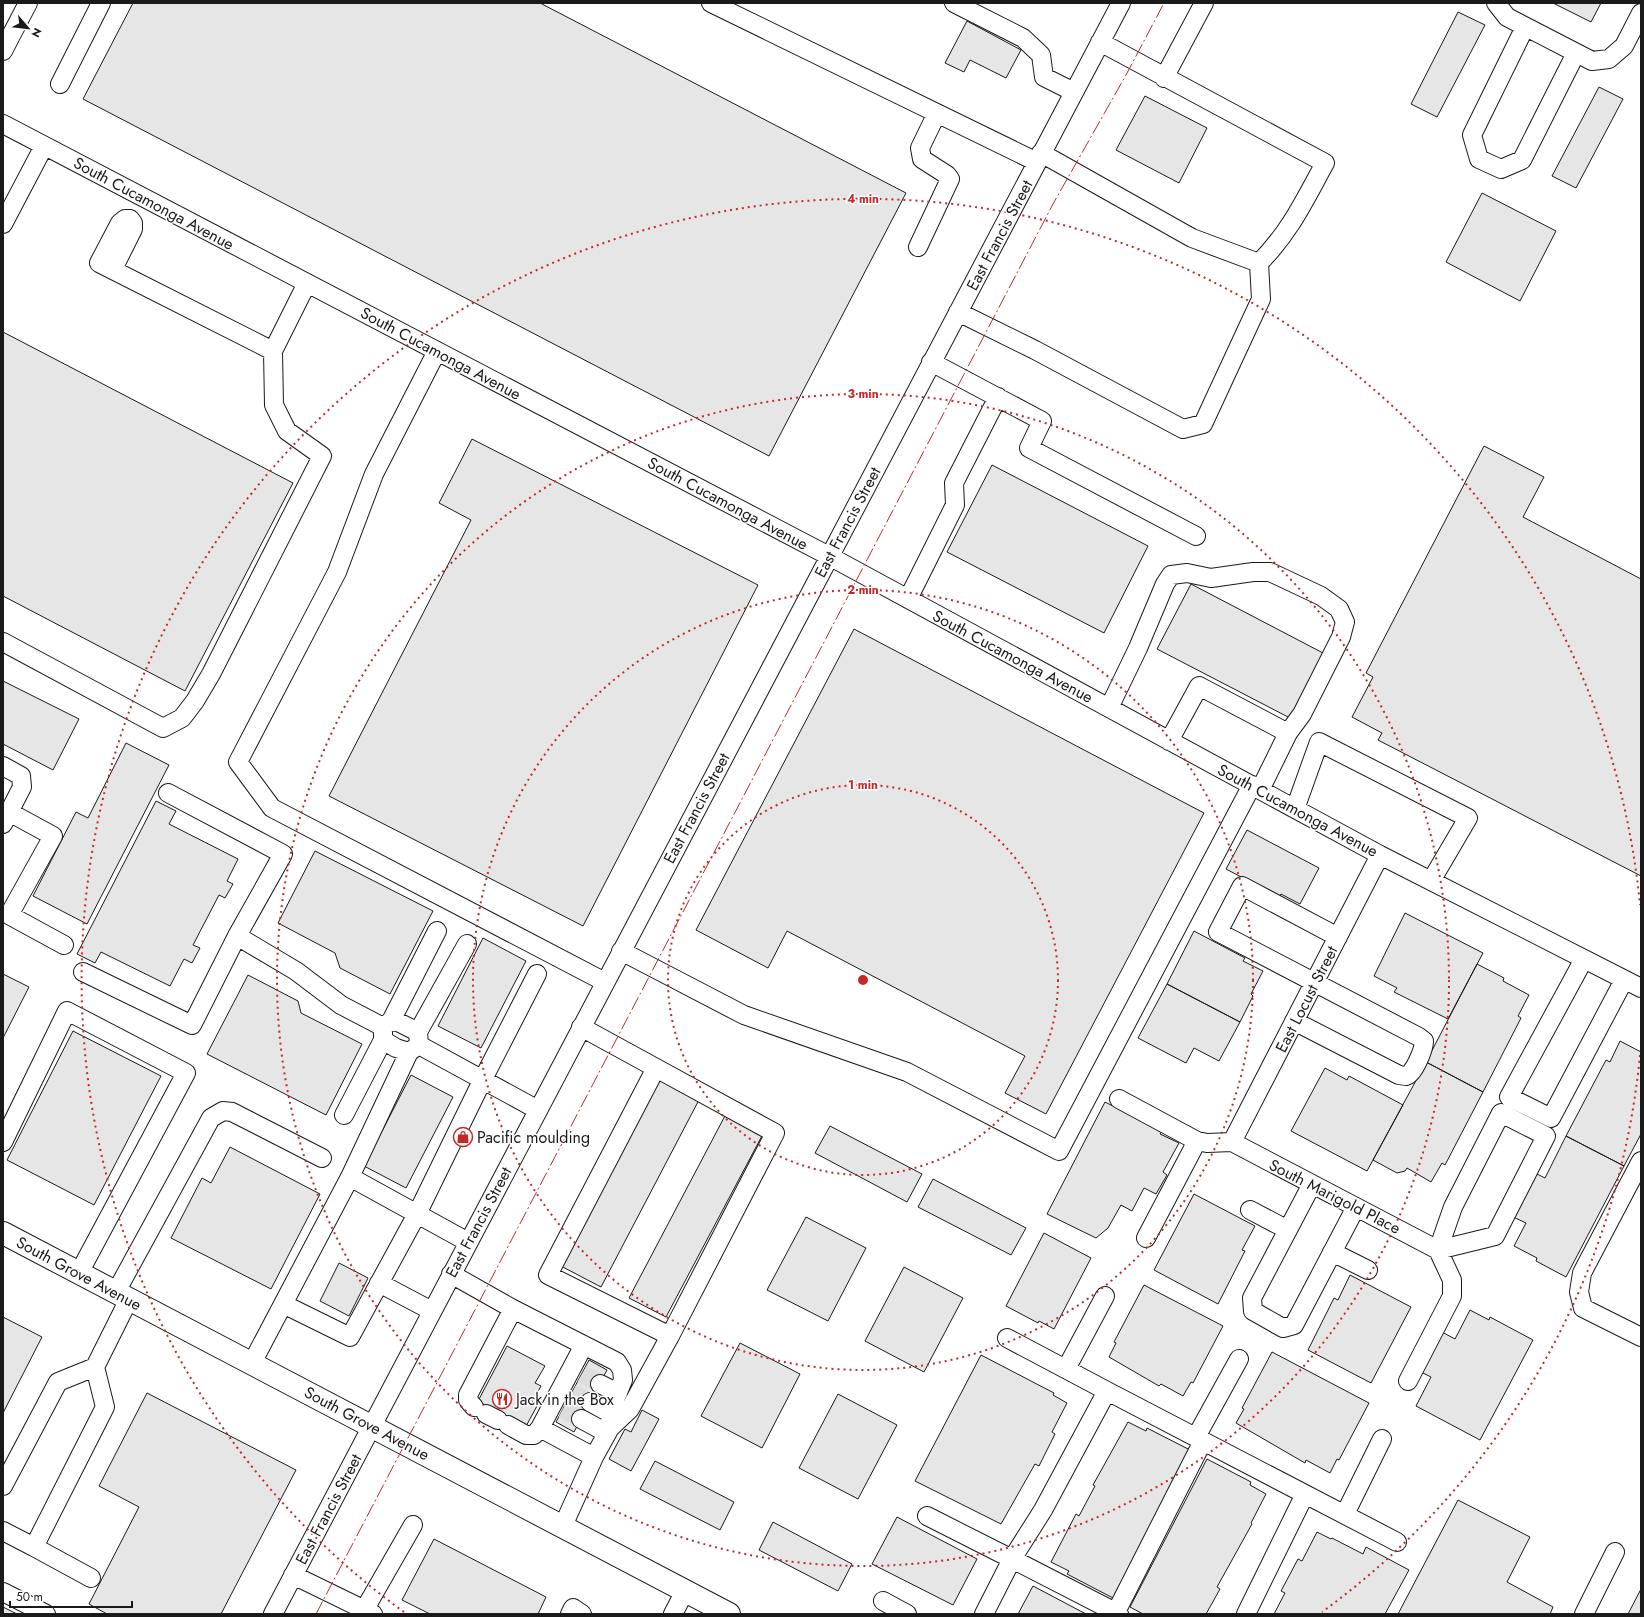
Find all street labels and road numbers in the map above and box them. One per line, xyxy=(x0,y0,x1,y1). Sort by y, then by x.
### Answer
street label: South Cucamonga Avenue xyxy=(69,151,238,256)
street label: East Francis Street xyxy=(961,176,1038,295)
street label: South Cucamonga Avenue xyxy=(356,301,525,406)
street label: South Cucamonga Avenue xyxy=(643,451,812,556)
street label: East Francis Street xyxy=(809,463,886,582)
street label: South Cucamonga Avenue xyxy=(928,604,1097,709)
street label: East Francis Street xyxy=(658,749,735,868)
street label: South Cucamonga Avenue xyxy=(1213,758,1382,863)
street label: East Locust Street xyxy=(1270,942,1343,1057)
street label: South Marigold Place xyxy=(1265,1153,1404,1240)
street label: East Francis Street xyxy=(440,1163,517,1282)
street label: South Grove Avenue xyxy=(12,1231,145,1316)
street label: South Grove Avenue xyxy=(300,1381,433,1466)
street label: East Francis Street xyxy=(290,1450,367,1569)

